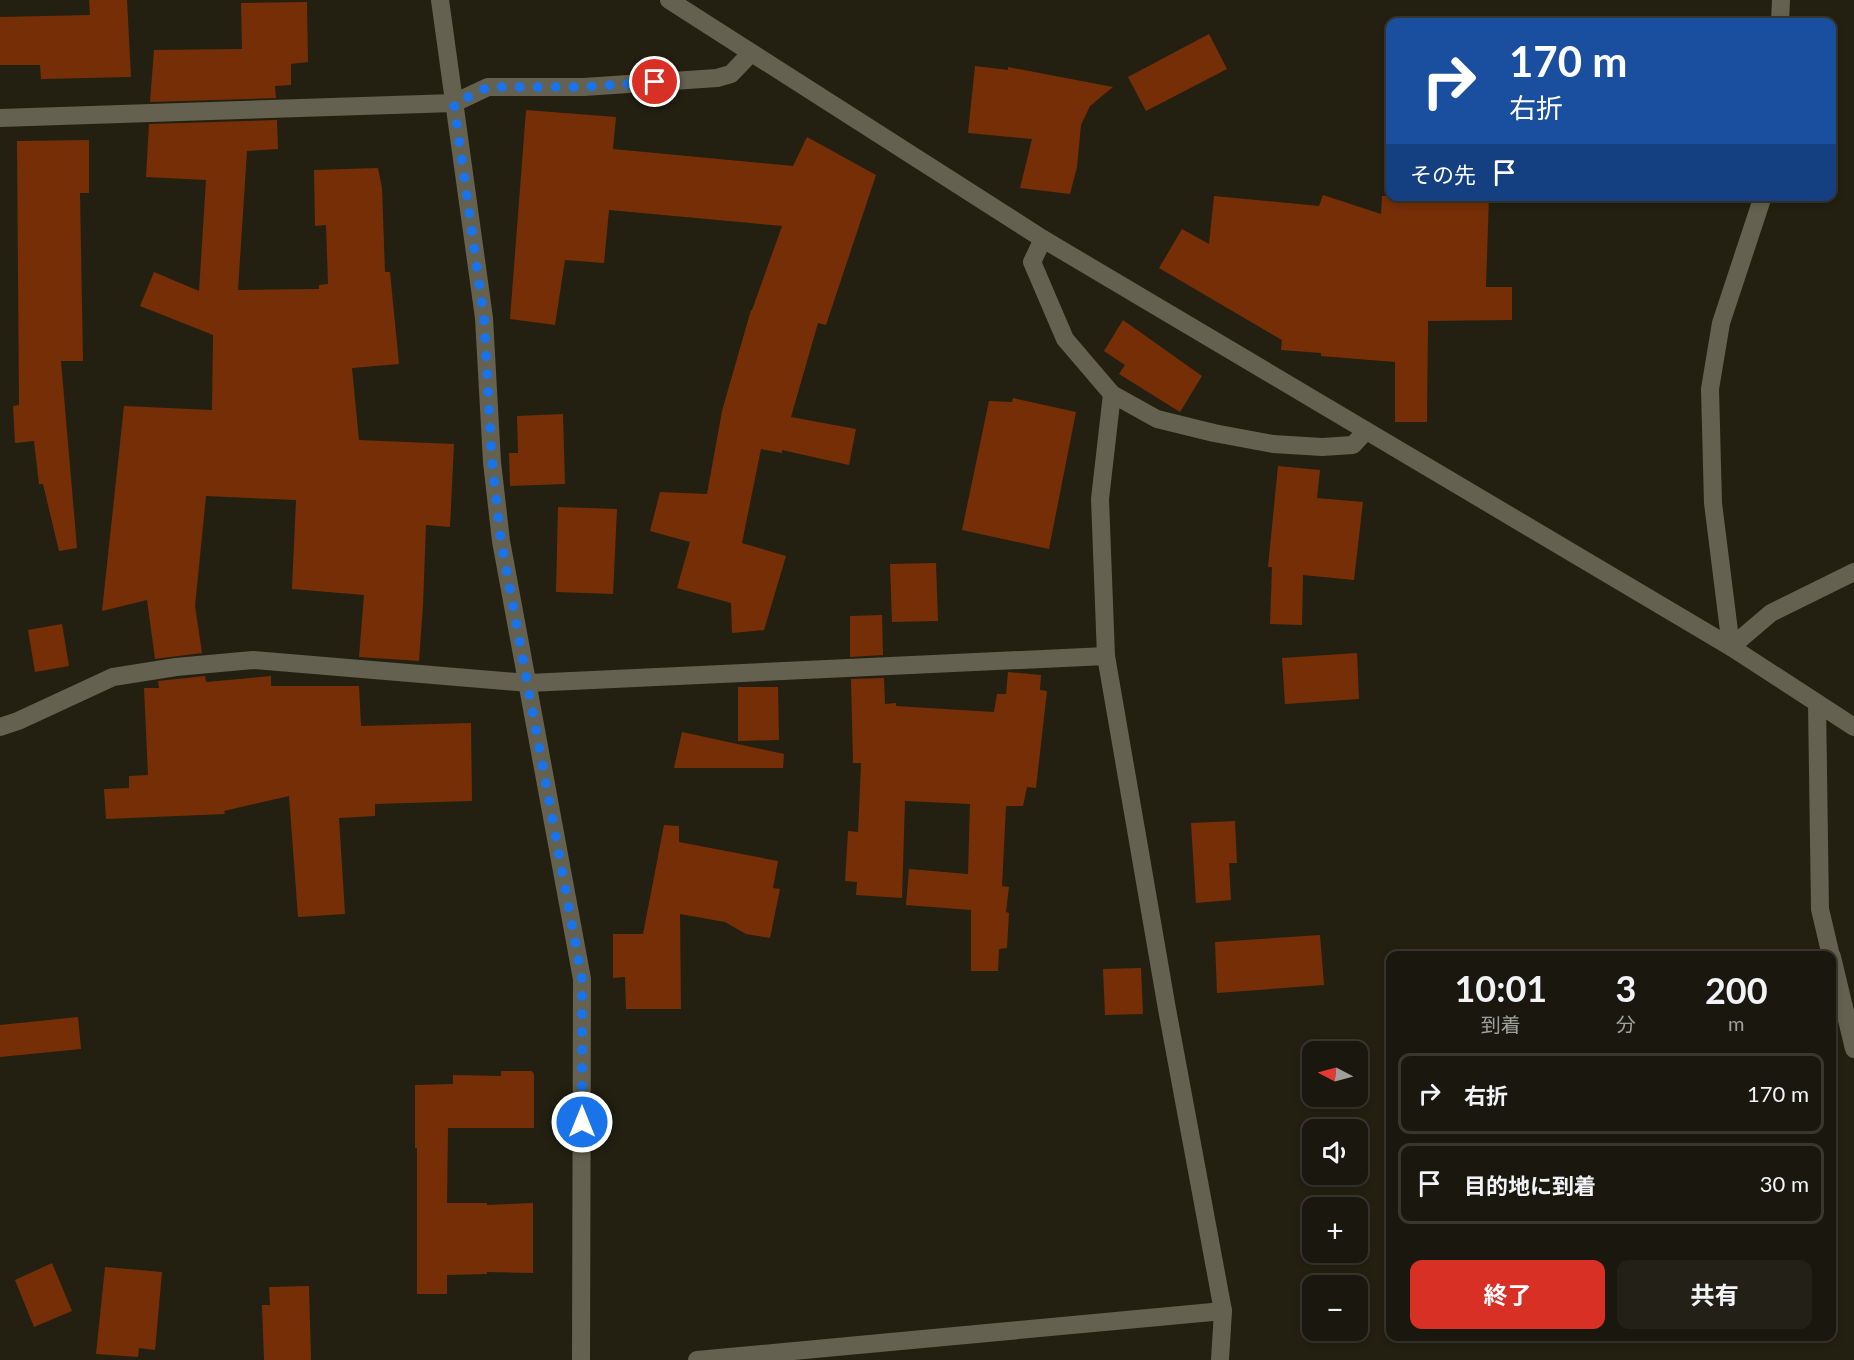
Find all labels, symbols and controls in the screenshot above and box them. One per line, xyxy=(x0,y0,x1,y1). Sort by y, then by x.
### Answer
text: 170 m xyxy=(1509,36,1627,86)
icon: right xyxy=(1410,42,1488,120)
pin xyxy=(629,56,680,107)
icon: arrive xyxy=(638,65,671,98)
text: 右折 xyxy=(1509,91,1563,124)
icon: arrive xyxy=(1488,156,1521,189)
text: その先 xyxy=(1410,161,1476,188)
text: 10:01 xyxy=(1454,966,1547,1010)
text: 3 xyxy=(1616,966,1637,1010)
text: 200 xyxy=(1705,968,1768,1012)
text: m xyxy=(1728,1011,1744,1035)
text: 到着 xyxy=(1481,1012,1521,1036)
text: 分 xyxy=(1616,1012,1636,1036)
north arrow xyxy=(1302,1041,1368,1107)
map controls xyxy=(1302,1041,1368,1341)
icon: right xyxy=(1413,1077,1446,1110)
text: 170 m xyxy=(1747,1080,1809,1107)
text: 右折 xyxy=(1464,1082,1508,1109)
position arrow xyxy=(550,1090,614,1154)
button: sound xyxy=(1302,1119,1368,1185)
icon: arrive xyxy=(1413,1167,1446,1200)
text: 30 m xyxy=(1760,1170,1809,1197)
text: 目的地に到着 xyxy=(1464,1172,1596,1199)
button: + xyxy=(1302,1197,1368,1263)
button: 終了 xyxy=(1410,1260,1605,1329)
button: 共有 xyxy=(1617,1260,1812,1329)
button: − xyxy=(1302,1275,1368,1341)

